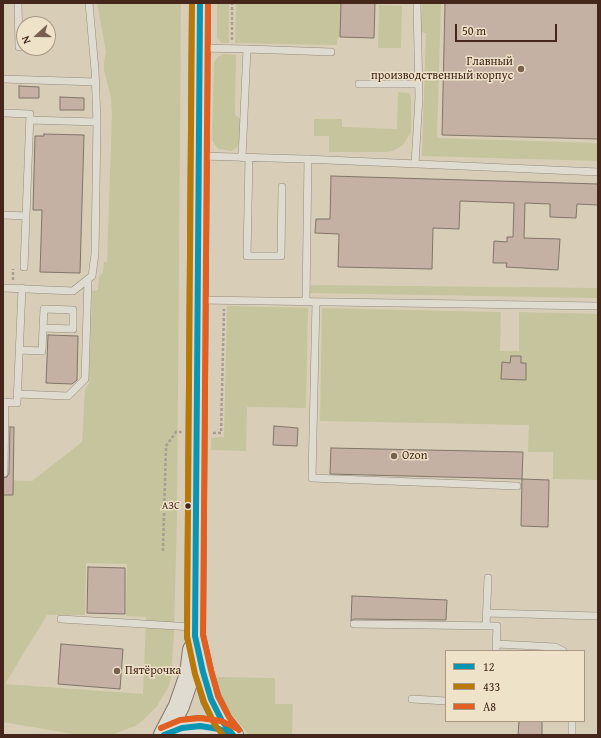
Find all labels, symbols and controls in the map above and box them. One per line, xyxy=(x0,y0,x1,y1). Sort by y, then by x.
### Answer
north arrow xyxy=(16,16,56,56)
scale bar xyxy=(457,16,559,42)
text: 50 m xyxy=(462,22,486,39)
text: N xyxy=(17,34,35,46)
place label: Главный производственный корпус xyxy=(371,55,513,83)
marker: Главный производственный корпус xyxy=(516,64,526,74)
place label: Ozon xyxy=(402,449,427,463)
marker: Ozon xyxy=(389,451,399,461)
place label: АЗС xyxy=(162,499,180,513)
marker: АЗС xyxy=(183,501,193,511)
legend xyxy=(445,650,585,722)
text: 12 xyxy=(483,658,495,675)
place label: Пятёрочка xyxy=(125,664,181,678)
marker: Пятёрочка xyxy=(112,666,122,676)
text: 433 xyxy=(483,678,500,695)
text: А8 xyxy=(483,698,496,715)

